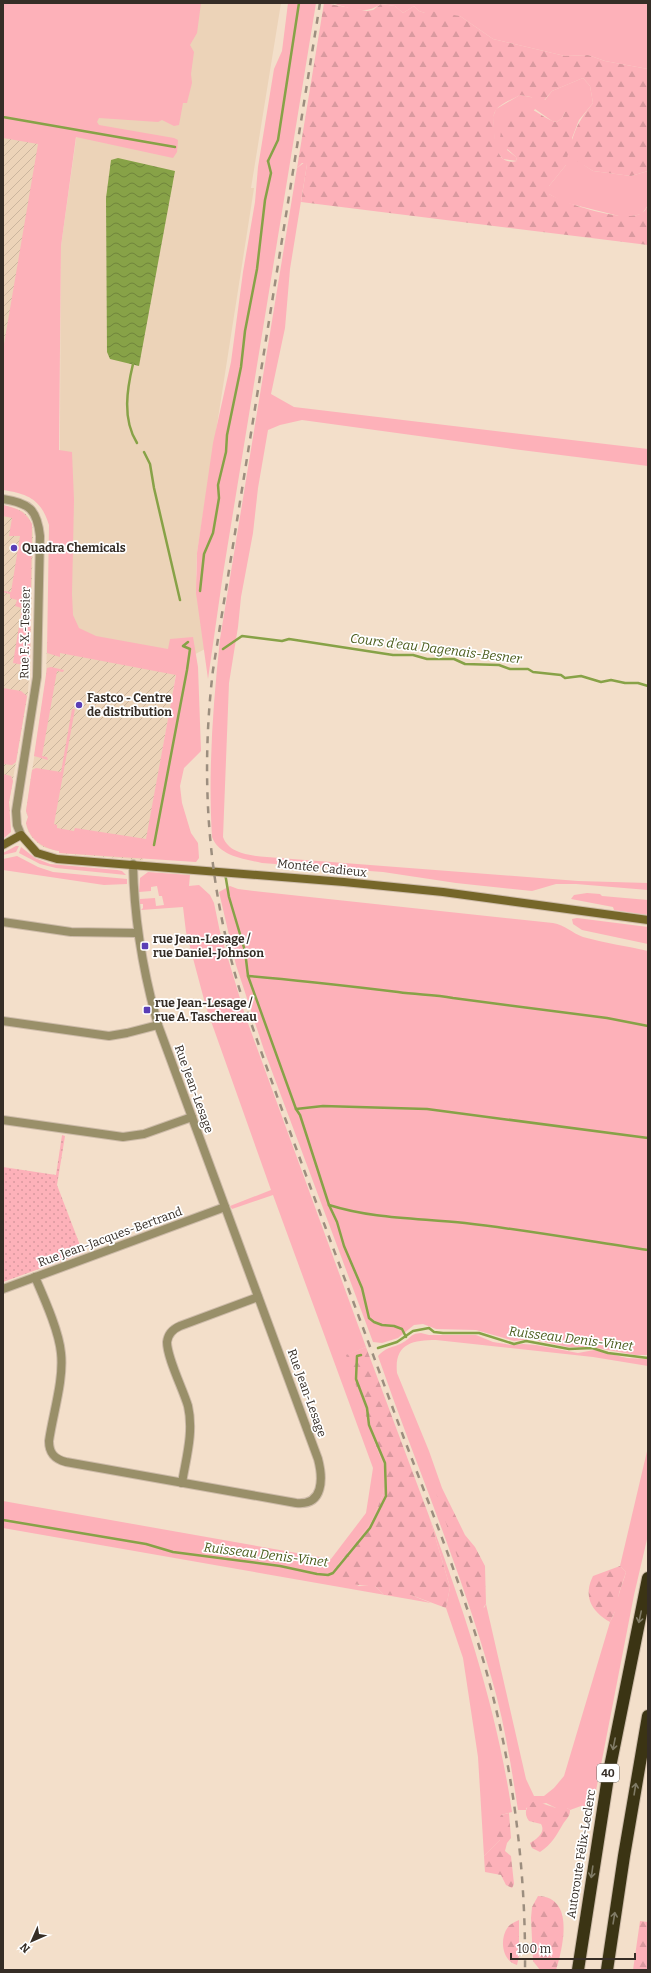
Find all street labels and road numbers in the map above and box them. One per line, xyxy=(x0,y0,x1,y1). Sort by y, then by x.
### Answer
street label: Rue F.-X.-Tessier xyxy=(17,586,33,679)
street label: Montée Cadieux xyxy=(276,856,368,880)
street label: Rue Jean-Lesage xyxy=(172,1043,216,1135)
street label: Rue Jean-Jacques-Bertrand xyxy=(36,1204,184,1270)
street label: Rue Jean-Lesage xyxy=(285,1347,329,1439)
road number: 40 xyxy=(597,1764,619,1782)
street label: Autoroute Félix-Leclerc xyxy=(564,1788,598,1920)

